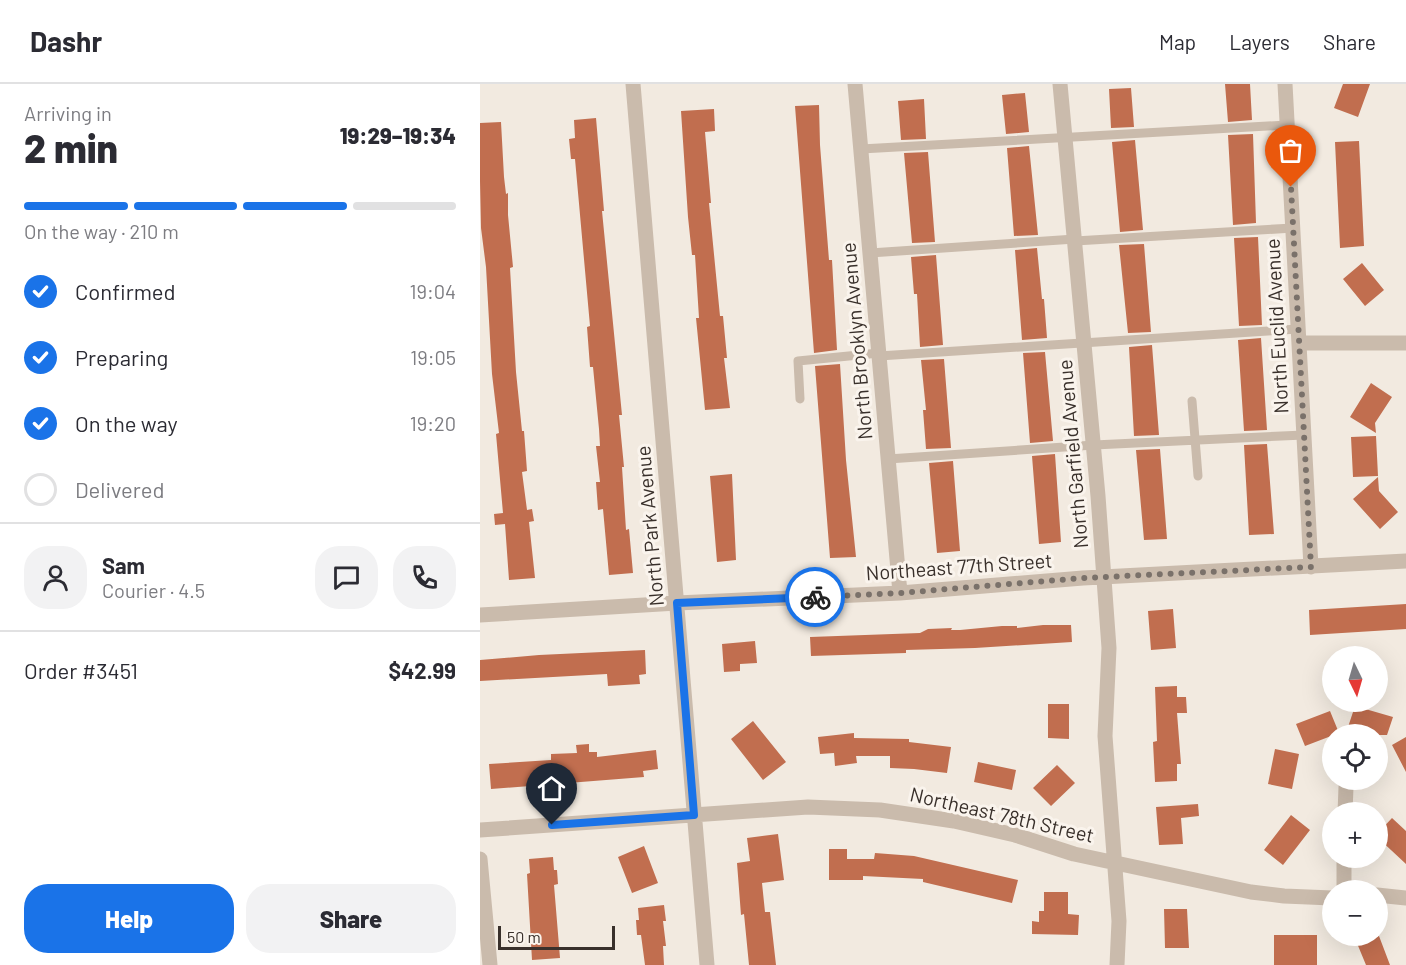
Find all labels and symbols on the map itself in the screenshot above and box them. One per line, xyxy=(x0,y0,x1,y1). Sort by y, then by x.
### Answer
pin xyxy=(1265,125,1316,187)
street label: North Euclid Avenue xyxy=(1259,238,1293,414)
street label: North Brooklyn Avenue xyxy=(835,242,877,441)
street label: North Garfield Avenue xyxy=(1052,359,1092,550)
street label: North Park Avenue xyxy=(630,445,668,607)
street label: Northeast 77th Street xyxy=(865,548,1053,585)
courier xyxy=(785,567,845,627)
north arrow xyxy=(1322,646,1388,712)
pin xyxy=(526,763,577,825)
street label: Northeast 78th Street xyxy=(908,781,1097,847)
scale bar xyxy=(498,923,615,950)

